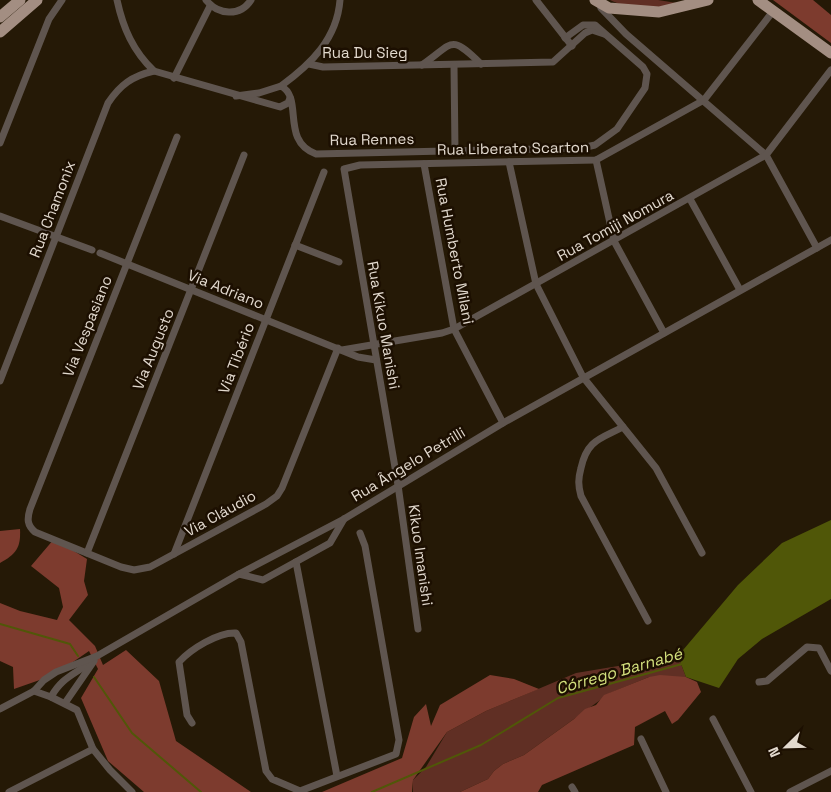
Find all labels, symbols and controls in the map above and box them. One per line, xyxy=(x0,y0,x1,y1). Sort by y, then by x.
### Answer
street label: Rua Du Sieg xyxy=(322,43,408,62)
street label: Rua Rennes xyxy=(330,129,415,149)
street label: Rua Liberato Scarton xyxy=(437,137,589,159)
street label: Rua Chamonix xyxy=(25,158,79,260)
street label: Rua Humberto Milani xyxy=(431,176,479,326)
street label: Rua Tomiji Nomura xyxy=(553,185,677,265)
street label: Rua Kikuo Manishi xyxy=(363,260,405,390)
street label: Via Adriano xyxy=(185,265,267,313)
street label: Via Vespasiano xyxy=(58,273,116,379)
street label: Via Augusto xyxy=(128,305,178,393)
street label: Via Tibério xyxy=(214,320,258,396)
street label: Rua Ângelo Petrilli xyxy=(348,423,468,505)
street label: Via Cláudio xyxy=(181,486,259,540)
street label: Kikuo Imanishi xyxy=(404,503,438,607)
water label: Córrego Barnabé xyxy=(553,643,685,699)
north arrow xyxy=(761,722,811,772)
text: N xyxy=(764,744,784,760)

